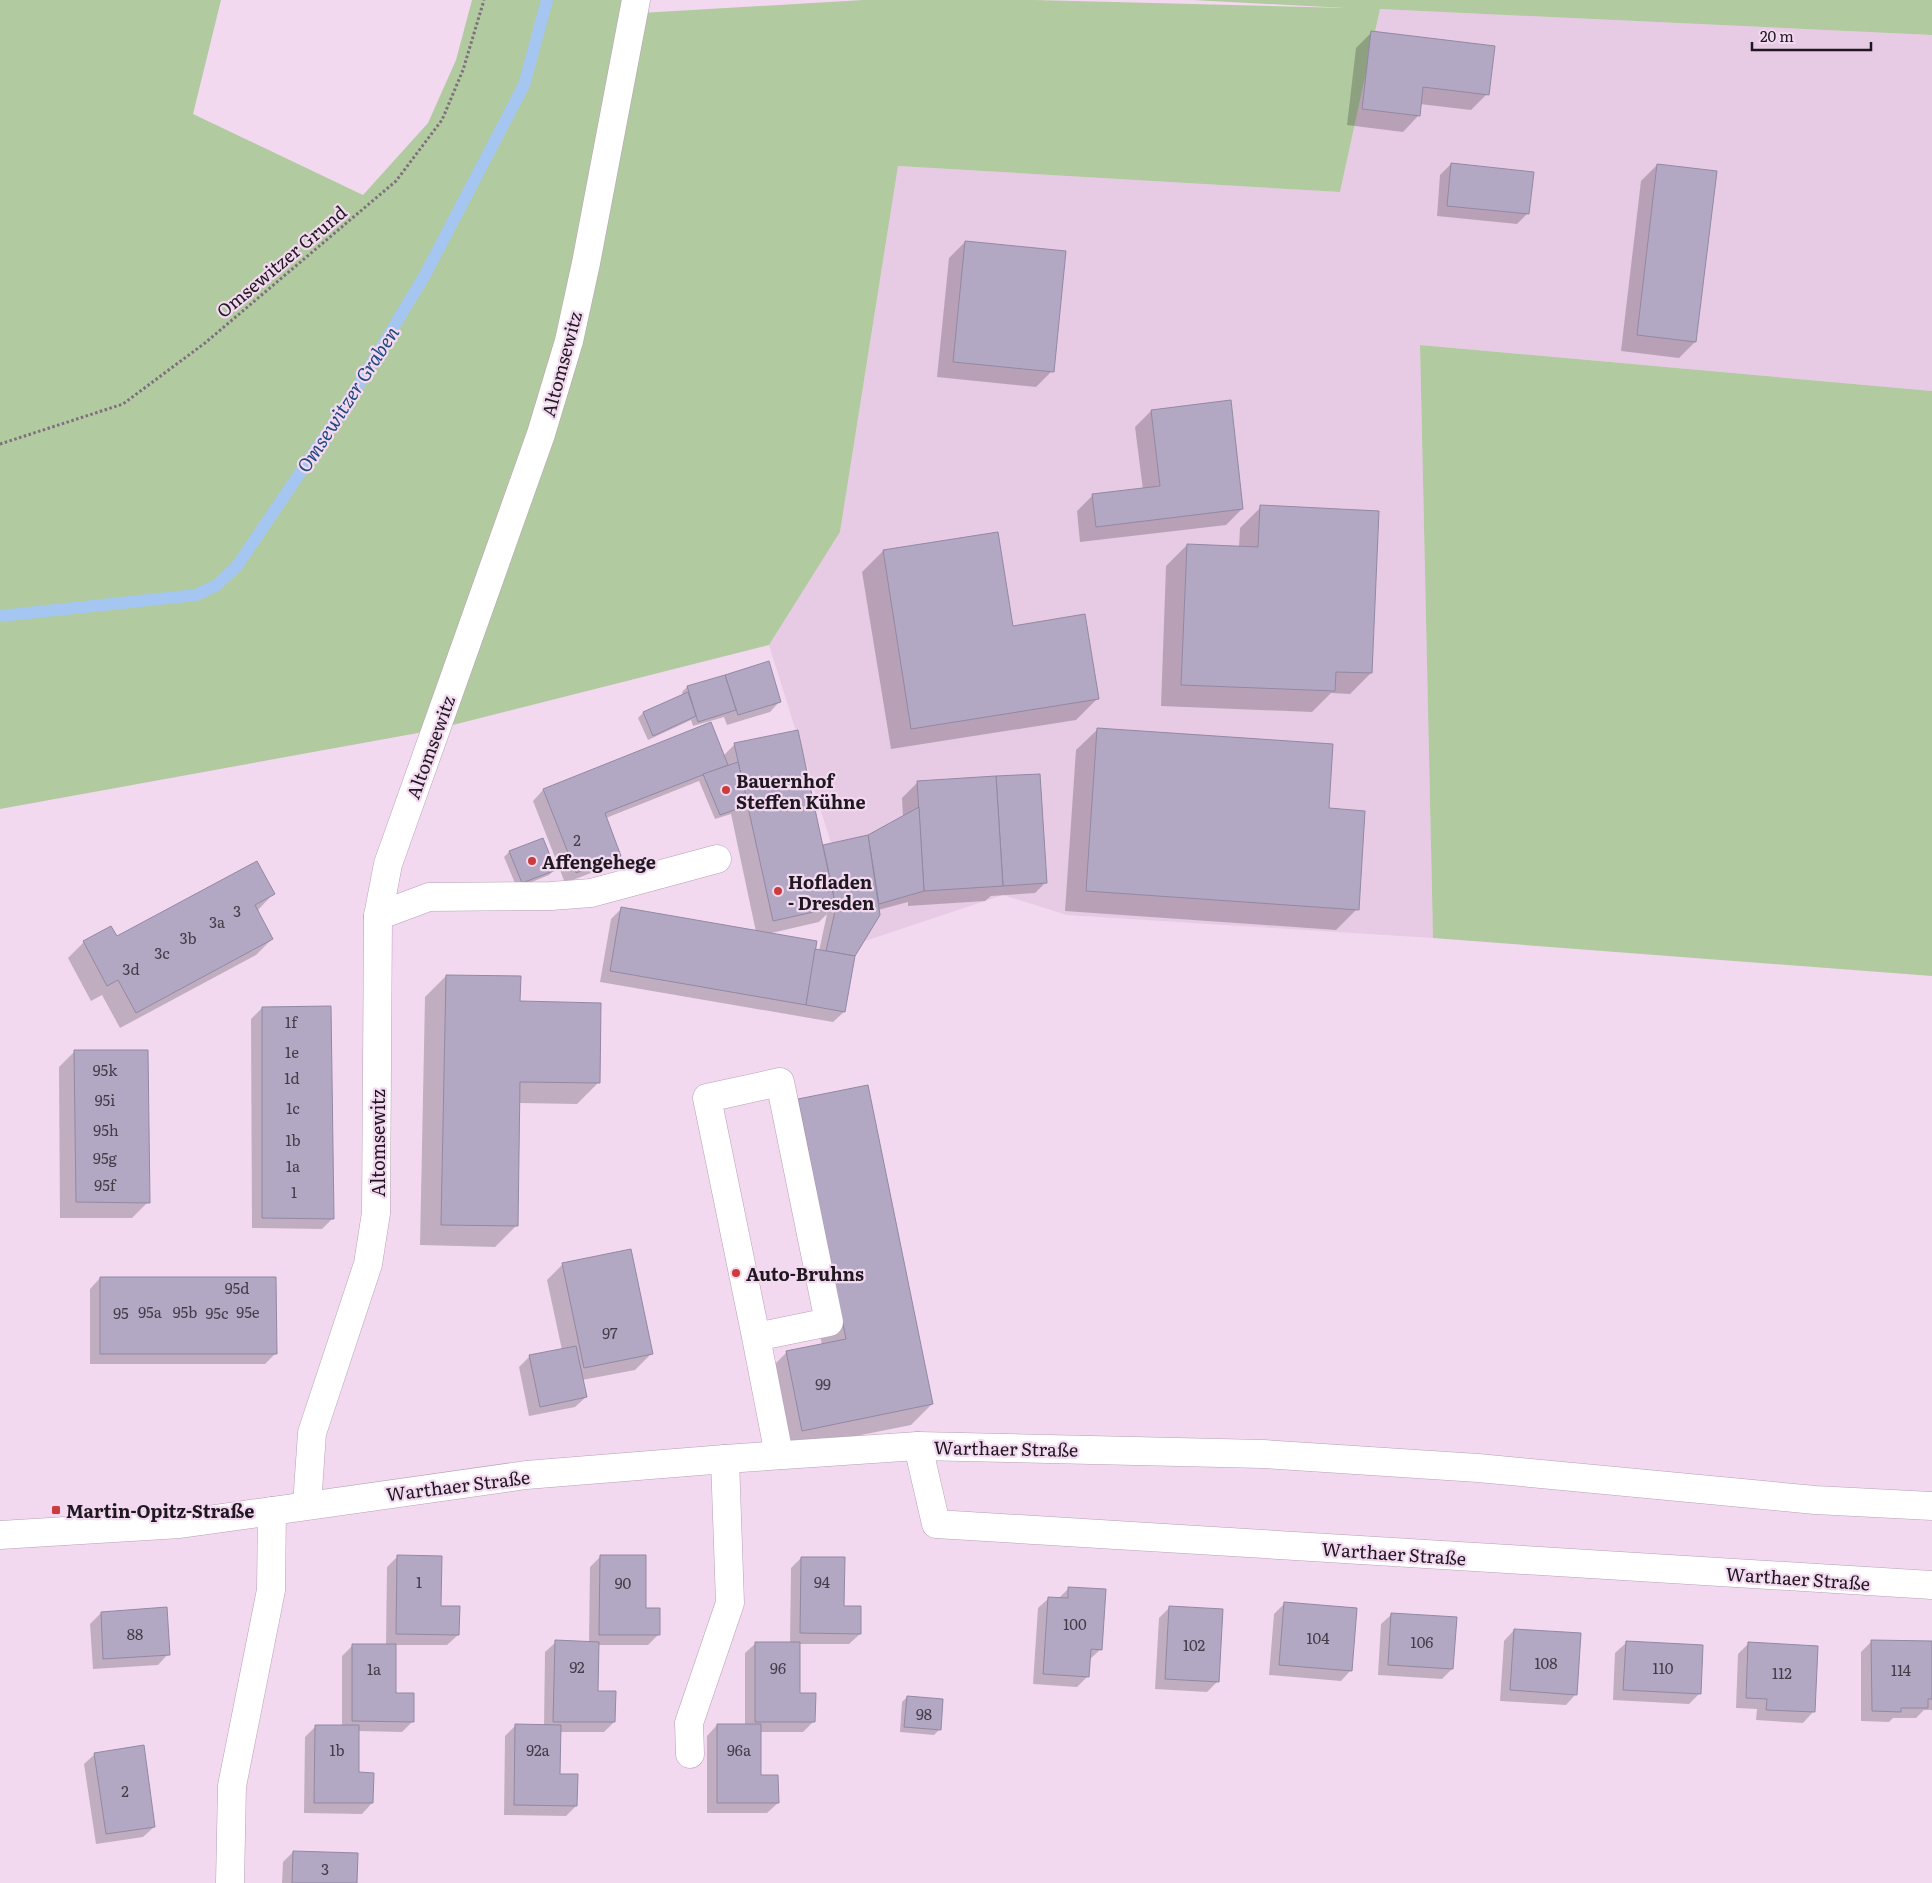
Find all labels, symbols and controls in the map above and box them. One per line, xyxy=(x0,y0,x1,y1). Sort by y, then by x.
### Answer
scale bar xyxy=(1752,20,1871,52)
text: 20 m xyxy=(1760,24,1794,47)
street label: Omsewitzer Grund xyxy=(210,198,352,324)
street label: Altomsewitz xyxy=(534,308,588,420)
water label: Omsewitzer Graben xyxy=(289,320,405,478)
street label: Altomsewitz xyxy=(399,691,461,802)
place label: Bauernhof Steffen Kühne xyxy=(736,767,866,815)
marker: Bauernhof Steffen Kühne xyxy=(720,784,732,796)
house number: 2 xyxy=(573,828,581,851)
place label: Affengehege xyxy=(542,848,656,875)
marker: Affengehege xyxy=(526,855,538,867)
place label: Hofladen - Dresden xyxy=(788,868,875,916)
marker: Hofladen - Dresden xyxy=(772,885,784,897)
house number: 3 xyxy=(233,899,241,922)
house number: 3a xyxy=(209,910,226,933)
house number: 3b xyxy=(179,926,197,949)
house number: 3c xyxy=(154,941,170,964)
house number: 3d xyxy=(122,957,140,980)
house number: 1f xyxy=(285,1010,298,1033)
house number: 1e xyxy=(285,1040,299,1063)
house number: 95k xyxy=(93,1058,118,1081)
house number: 1d xyxy=(284,1066,300,1089)
house number: 95i xyxy=(95,1088,115,1111)
street label: Altomsewitz xyxy=(364,1089,391,1197)
house number: 1c xyxy=(286,1096,300,1119)
house number: 95h xyxy=(93,1118,119,1141)
house number: 1b xyxy=(285,1128,301,1151)
house number: 95g xyxy=(93,1146,118,1169)
house number: 1a xyxy=(286,1154,301,1177)
house number: 95f xyxy=(94,1173,117,1196)
house number: 1 xyxy=(291,1180,297,1203)
place label: Auto-Bruhns xyxy=(746,1260,864,1287)
marker: Auto-Bruhns xyxy=(730,1267,742,1279)
house number: 95d xyxy=(225,1276,249,1299)
house number: 95a xyxy=(138,1300,163,1323)
house number: 95b xyxy=(173,1300,197,1323)
house number: 95e xyxy=(236,1300,260,1323)
house number: 95 xyxy=(113,1301,129,1324)
house number: 95c xyxy=(206,1301,229,1324)
house number: 97 xyxy=(602,1321,618,1344)
house number: 99 xyxy=(815,1372,831,1395)
street label: Warthaer Straße xyxy=(933,1433,1079,1463)
street label: Warthaer Straße xyxy=(385,1463,531,1507)
place label: Martin-Opitz-Straße xyxy=(66,1497,254,1524)
marker: Martin-Opitz-Straße xyxy=(50,1504,62,1516)
street label: Warthaer Straße xyxy=(1321,1534,1467,1572)
street label: Warthaer Straße xyxy=(1725,1559,1871,1597)
house number: 1 xyxy=(416,1570,422,1593)
house number: 94 xyxy=(814,1570,830,1593)
house number: 90 xyxy=(615,1571,632,1594)
house number: 100 xyxy=(1063,1612,1087,1635)
house number: 88 xyxy=(127,1622,143,1645)
house number: 104 xyxy=(1306,1626,1330,1649)
house number: 106 xyxy=(1411,1630,1433,1653)
house number: 102 xyxy=(1183,1633,1206,1656)
house number: 108 xyxy=(1534,1651,1558,1674)
house number: 92 xyxy=(569,1655,585,1678)
house number: 96 xyxy=(770,1656,786,1679)
house number: 110 xyxy=(1653,1656,1674,1679)
house number: 1a xyxy=(367,1657,382,1680)
house number: 114 xyxy=(1891,1658,1911,1681)
house number: 112 xyxy=(1772,1661,1792,1684)
house number: 98 xyxy=(916,1702,932,1725)
house number: 1b xyxy=(329,1738,345,1761)
house number: 92a xyxy=(526,1738,551,1761)
house number: 96a xyxy=(727,1738,752,1761)
house number: 2 xyxy=(121,1779,129,1802)
house number: 3 xyxy=(321,1857,329,1880)

